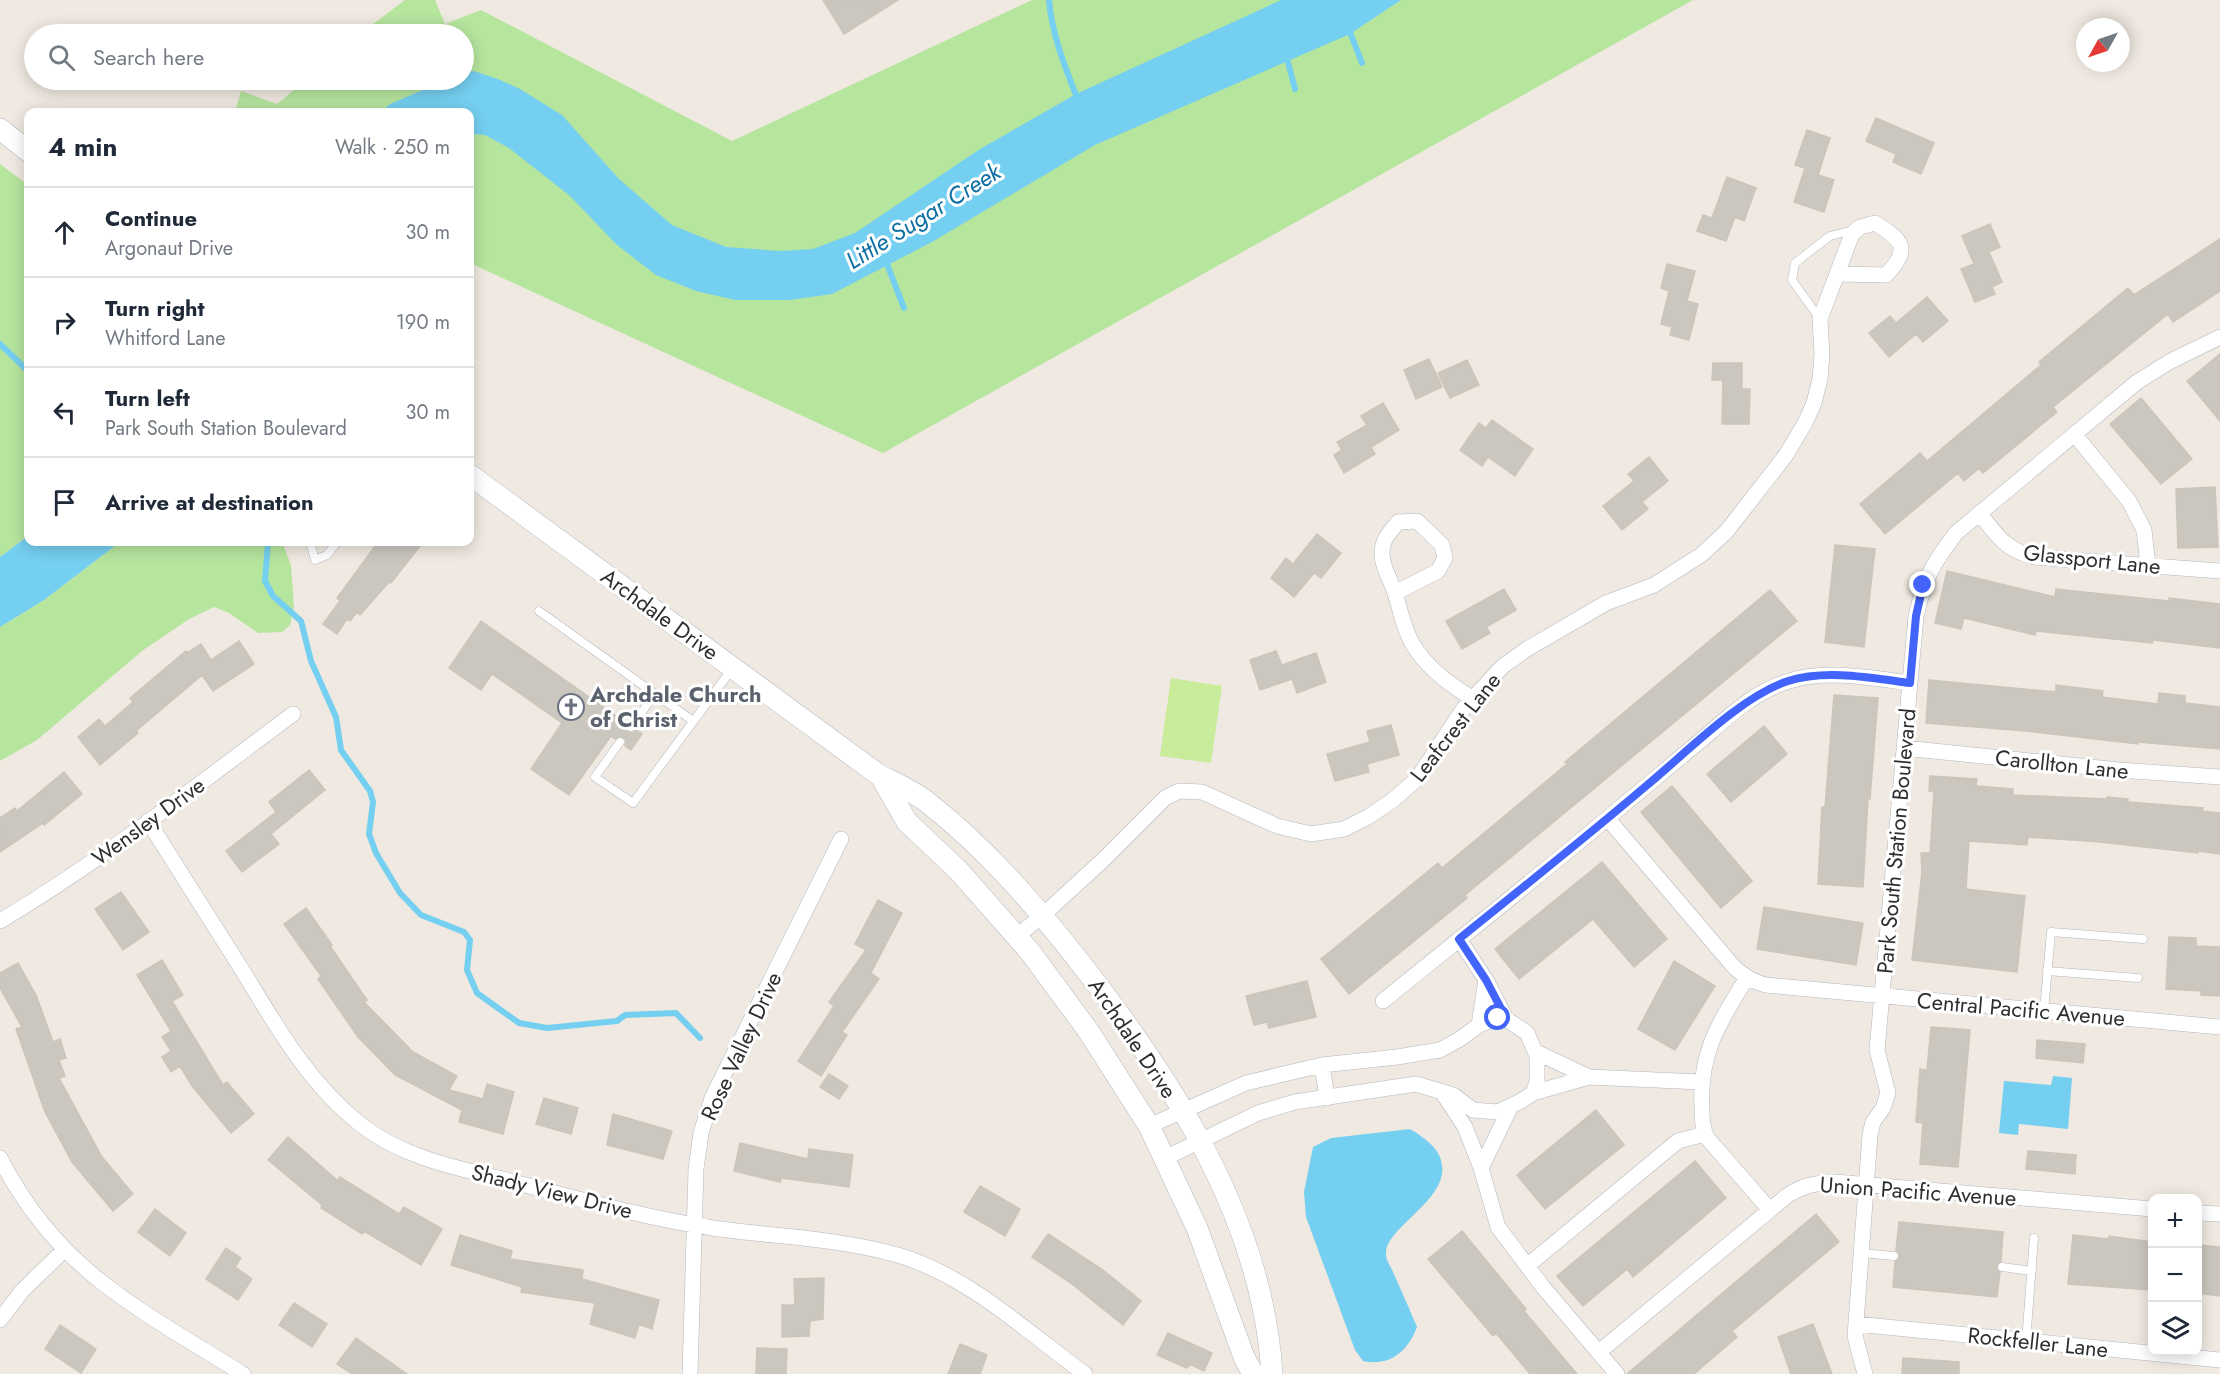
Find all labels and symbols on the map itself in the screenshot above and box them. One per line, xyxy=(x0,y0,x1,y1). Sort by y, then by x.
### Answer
north arrow xyxy=(2076,18,2130,72)
water label: Little Sugar Creek xyxy=(839,153,1009,278)
street label: Glassport Lane xyxy=(2022,536,2162,582)
street label: Archdale Drive xyxy=(594,560,726,668)
route end xyxy=(1909,571,1935,597)
street label: Leafcrest Lane xyxy=(1402,665,1508,789)
place label: Archdale Church of Christ xyxy=(589,678,762,735)
church icon: Archdale Church of Christ xyxy=(556,692,586,722)
street label: Park South Station Boulevard xyxy=(1868,707,1924,975)
street label: Carollton Lane xyxy=(1994,741,2130,787)
street label: Wensley Drive xyxy=(85,769,211,873)
street label: Rose Valley Drive xyxy=(693,967,789,1125)
street label: Archdale Drive xyxy=(1081,972,1185,1104)
street label: Central Pacific Avenue xyxy=(1916,984,2126,1034)
route start xyxy=(1484,1004,1510,1030)
street label: Shady View Drive xyxy=(468,1156,636,1226)
street label: Union Pacific Avenue xyxy=(1819,1168,2017,1214)
street label: Rockfeller Lane xyxy=(1966,1319,2110,1365)

